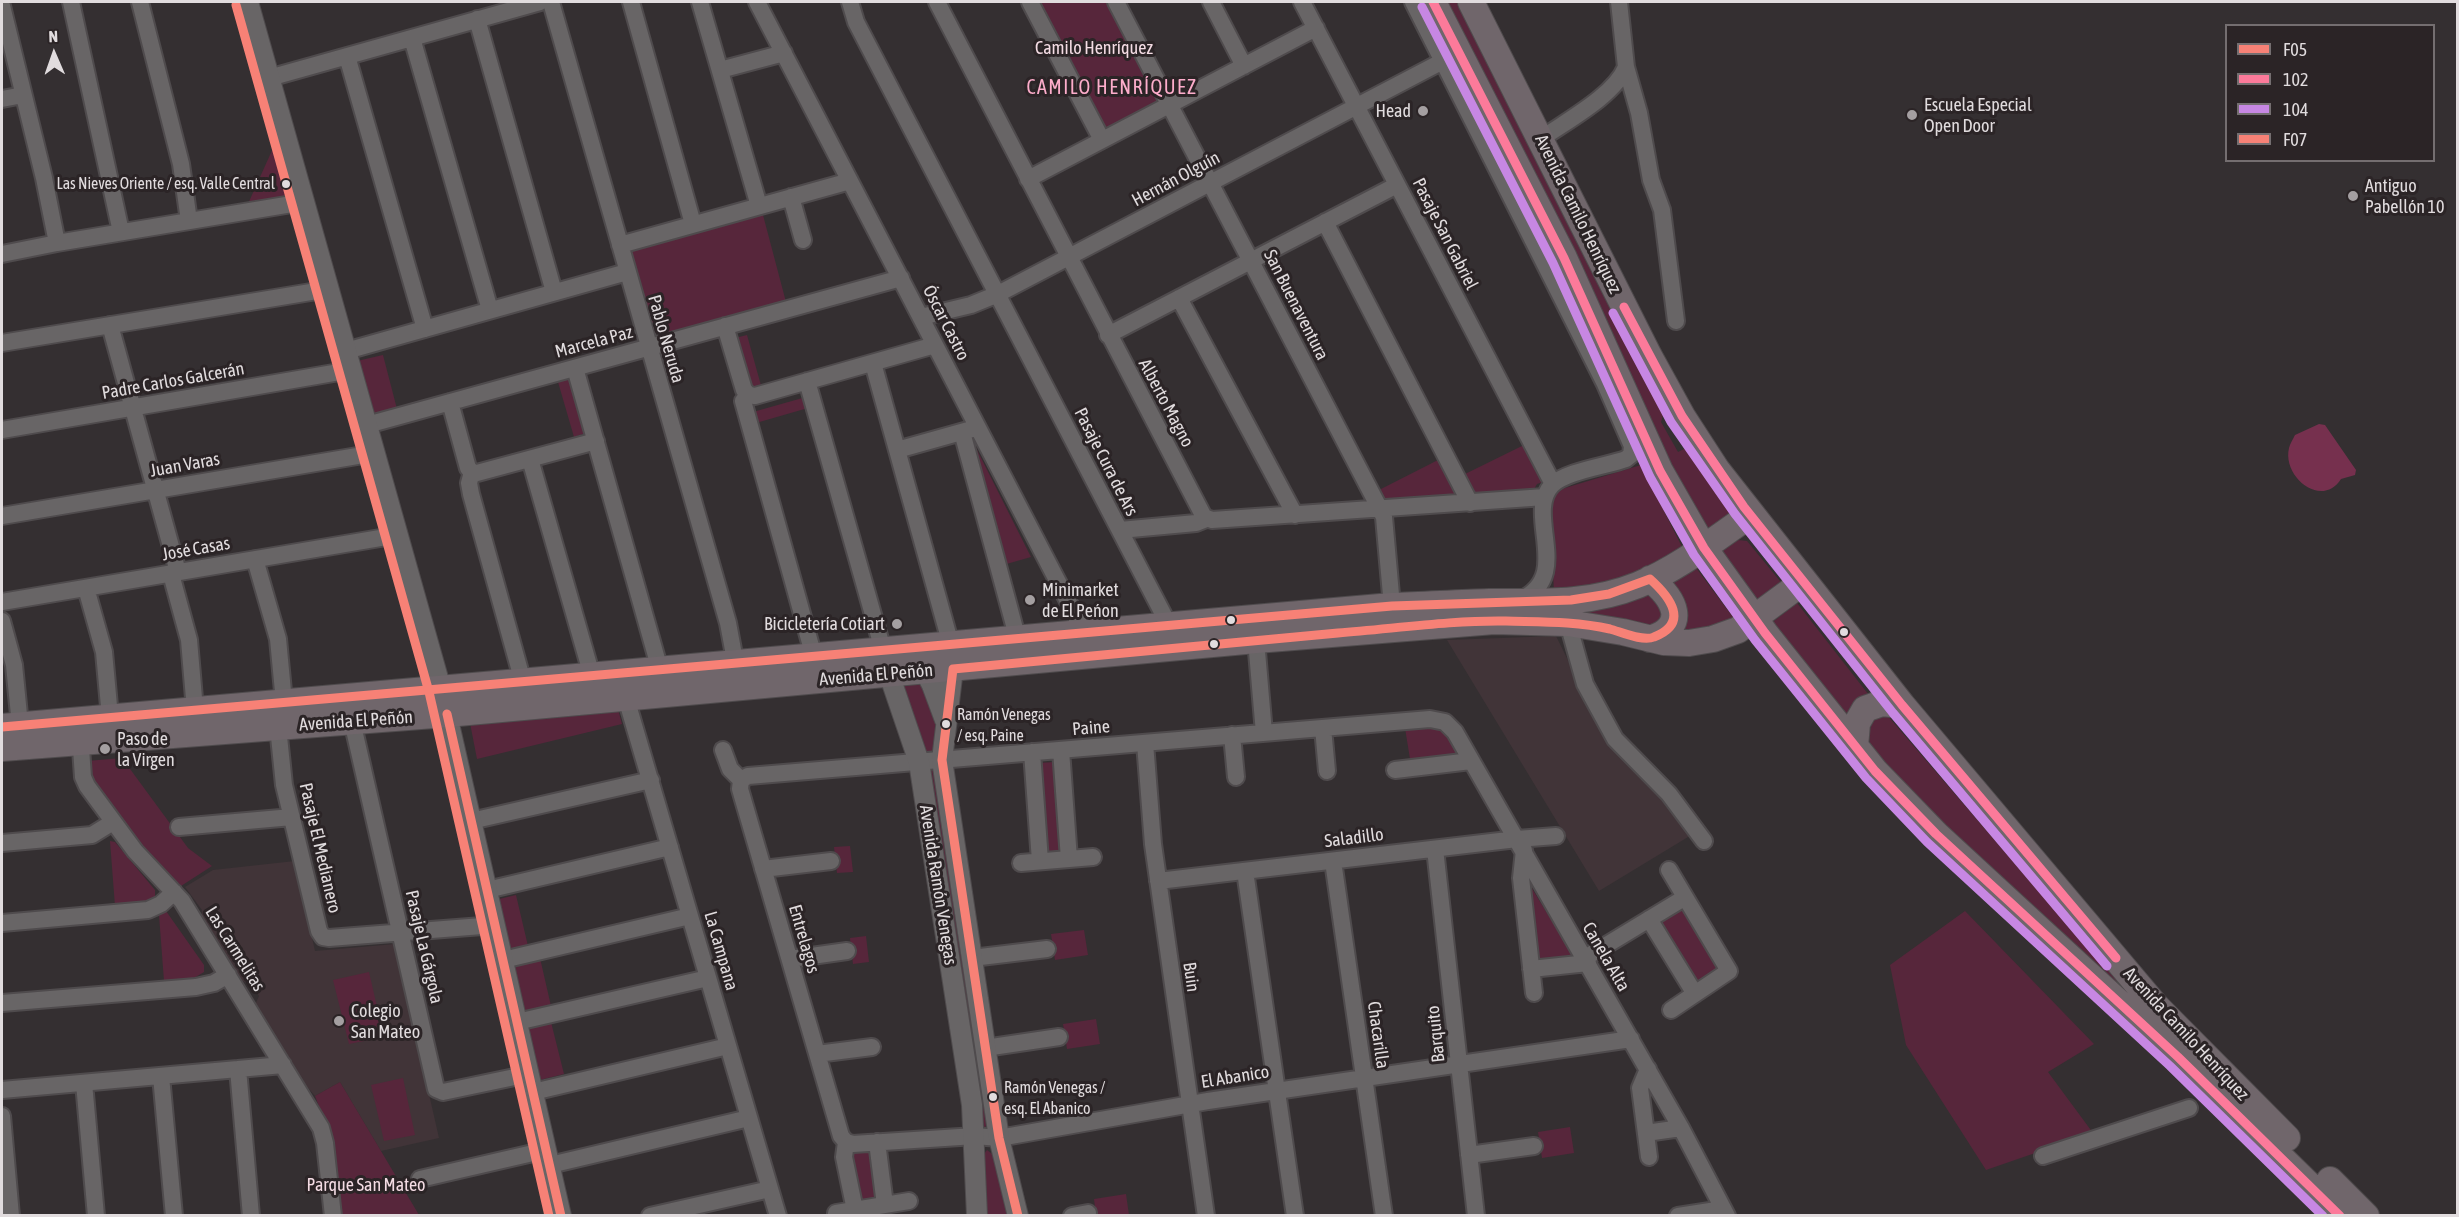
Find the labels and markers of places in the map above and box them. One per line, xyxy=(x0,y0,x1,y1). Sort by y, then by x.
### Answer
place label: Escuela Especial Open Door xyxy=(1924,94,2032,136)
place label: Head xyxy=(1375,100,1411,122)
marker: Head xyxy=(1416,104,1430,118)
marker: Escuela Especial Open Door xyxy=(1905,108,1919,122)
place label: Las Nieves Oriente / esq. Valle Central xyxy=(56,174,275,194)
place label: Antiguo Pabellón 10 xyxy=(2365,175,2444,218)
marker: Las Nieves Oriente / esq. Valle Central xyxy=(280,178,292,190)
marker: Antiguo Pabellón 10 xyxy=(2346,189,2360,203)
place label: Minimarket de El Peńon xyxy=(1042,579,1119,622)
marker: Minimarket de El Peńon xyxy=(1023,593,1037,607)
place label: Bicicletería Cotiart xyxy=(764,613,885,635)
unlabelled marker xyxy=(1225,614,1237,626)
marker: Bicicletería Cotiart xyxy=(890,617,904,631)
unlabelled marker xyxy=(1838,626,1850,638)
unlabelled marker xyxy=(1208,638,1220,650)
place label: Ramón Venegas / esq. Paine xyxy=(957,705,1051,743)
marker: Ramón Venegas / esq. Paine xyxy=(940,718,952,730)
place label: Paso de la Virgen xyxy=(117,728,175,771)
marker: Paso de la Virgen xyxy=(98,742,112,756)
place label: Colegio San Mateo xyxy=(351,1000,420,1042)
marker: Colegio San Mateo xyxy=(332,1014,346,1028)
place label: Ramón Venegas / esq. El Abanico xyxy=(1004,1078,1105,1116)
marker: Ramón Venegas / esq. El Abanico xyxy=(987,1091,999,1103)

